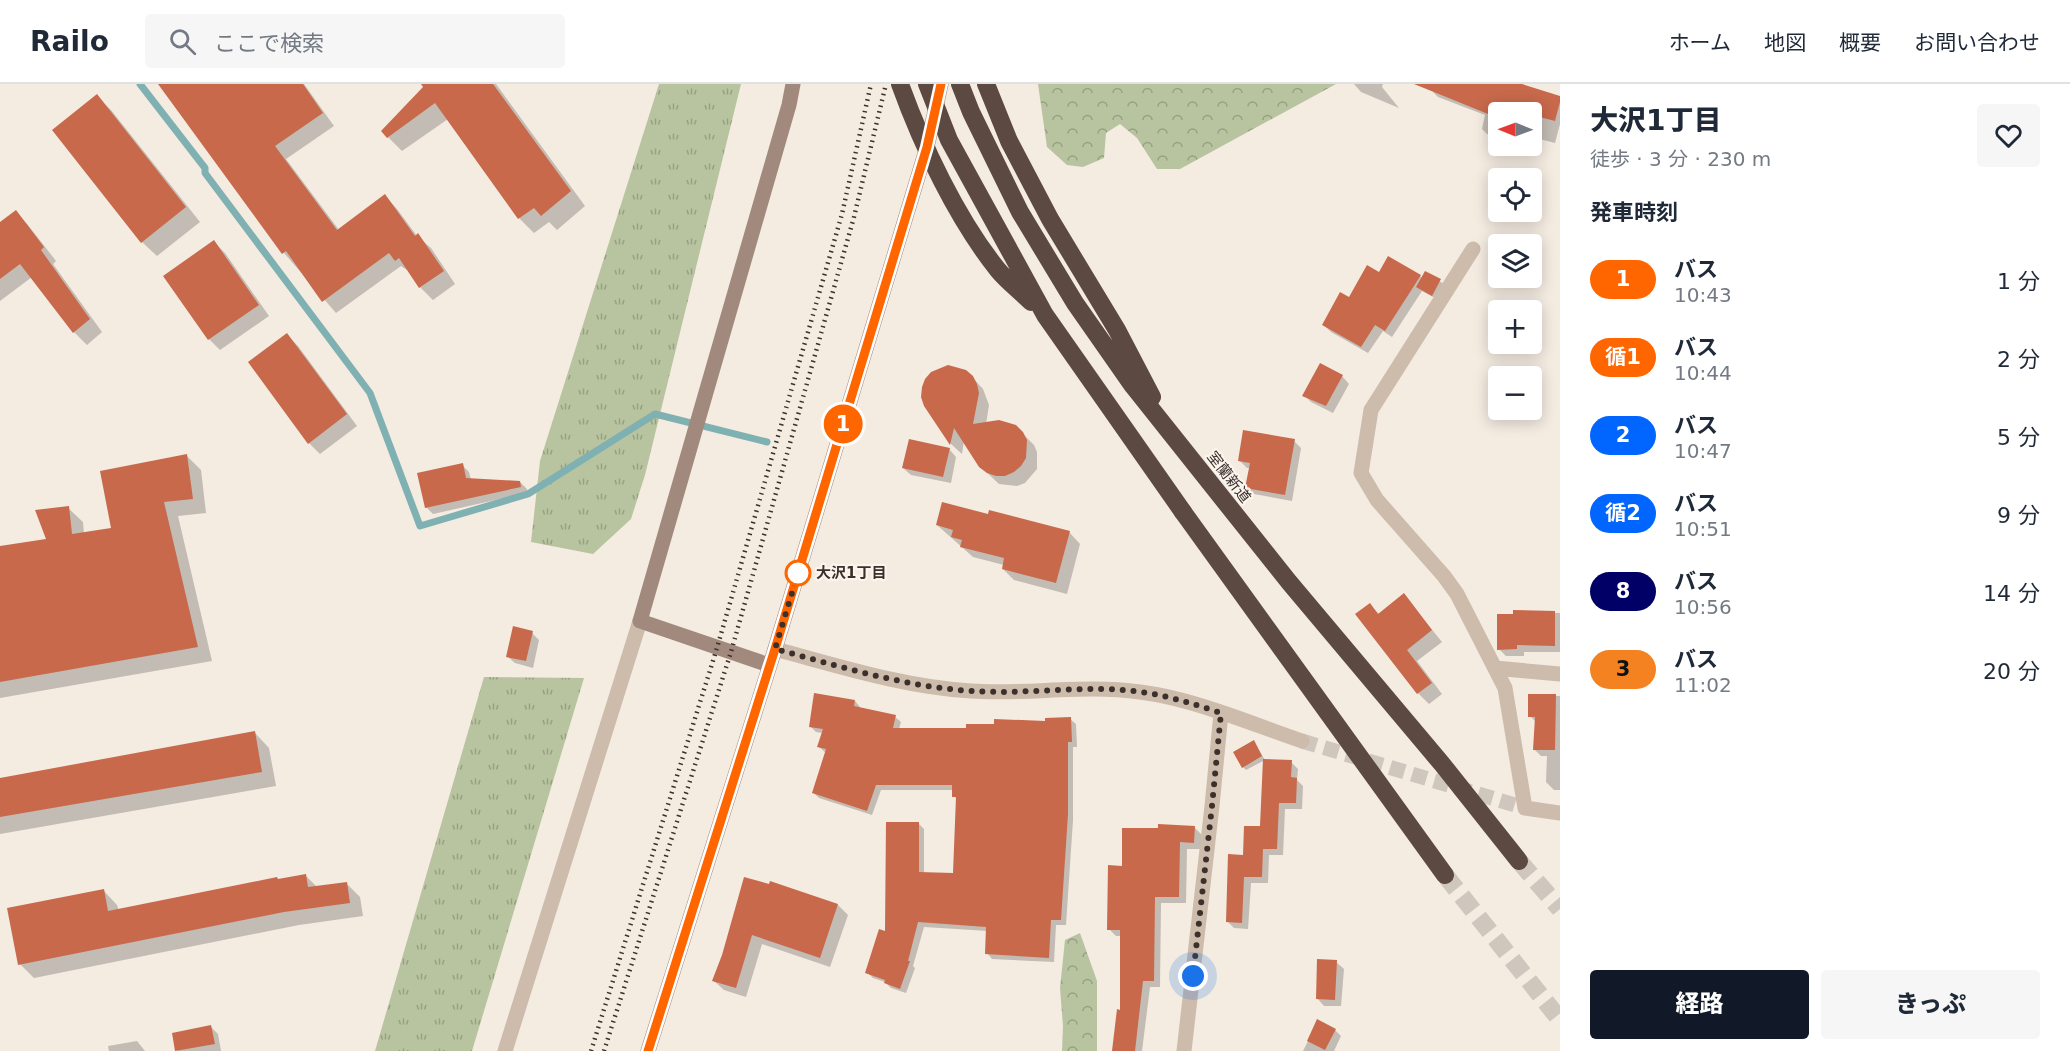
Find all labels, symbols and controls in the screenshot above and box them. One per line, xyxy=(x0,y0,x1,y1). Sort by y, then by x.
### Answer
search box xyxy=(145,14,565,68)
text: Railo xyxy=(30,25,109,58)
icon: search xyxy=(166,25,199,58)
text: ここで検索 xyxy=(214,31,324,56)
text: ホーム xyxy=(1669,31,1731,55)
text: 地図 xyxy=(1764,31,1806,55)
text: 概要 xyxy=(1839,31,1881,55)
text: お問い合わせ xyxy=(1914,31,2040,55)
north arrow xyxy=(1488,102,1542,156)
map controls xyxy=(1488,102,1542,420)
text: 大沢1丁目 xyxy=(1590,104,1721,137)
button: heart xyxy=(1977,104,2040,167)
text: 徒歩 · 3 分 · 230 m xyxy=(1590,147,1771,171)
button: locate xyxy=(1488,168,1542,222)
text: 発車時刻 xyxy=(1590,200,1678,225)
button: layers xyxy=(1488,234,1542,288)
text: バス xyxy=(1674,257,1718,282)
text: 1 xyxy=(1616,267,1630,291)
text: 1 分 xyxy=(1997,269,2040,294)
text: 10:43 xyxy=(1674,283,1732,307)
button: + xyxy=(1488,300,1542,354)
text: バス xyxy=(1674,335,1718,360)
text: 循1 xyxy=(1605,345,1641,369)
text: 2 分 xyxy=(1997,347,2040,372)
text: 10:44 xyxy=(1674,361,1732,385)
button: − xyxy=(1488,366,1542,420)
line badge: 1 xyxy=(824,404,862,444)
text: 1 xyxy=(836,412,850,436)
text: バス xyxy=(1674,413,1718,438)
text: 2 xyxy=(1616,423,1630,447)
text: 5 分 xyxy=(1997,425,2040,450)
text: 10:47 xyxy=(1674,439,1732,463)
street label: 室蘭新道 xyxy=(1203,448,1255,506)
text: バス xyxy=(1674,491,1718,516)
text: 循2 xyxy=(1605,501,1641,525)
text: 9 分 xyxy=(1997,503,2040,528)
text: 10:51 xyxy=(1674,517,1732,541)
marker: 大沢1丁目 xyxy=(785,560,811,586)
place label: 大沢1丁目 xyxy=(816,564,886,582)
text: バス xyxy=(1674,569,1718,594)
text: 8 xyxy=(1616,579,1630,603)
text: 14 分 xyxy=(1983,581,2040,606)
text: 10:56 xyxy=(1674,595,1732,619)
text: バス xyxy=(1674,647,1718,672)
text: 3 xyxy=(1616,657,1630,681)
text: 20 分 xyxy=(1983,659,2040,684)
text: 11:02 xyxy=(1674,673,1732,697)
your location xyxy=(1178,961,1208,991)
button: 経路 xyxy=(1590,970,1809,1039)
button: きっぷ xyxy=(1821,970,2040,1039)

